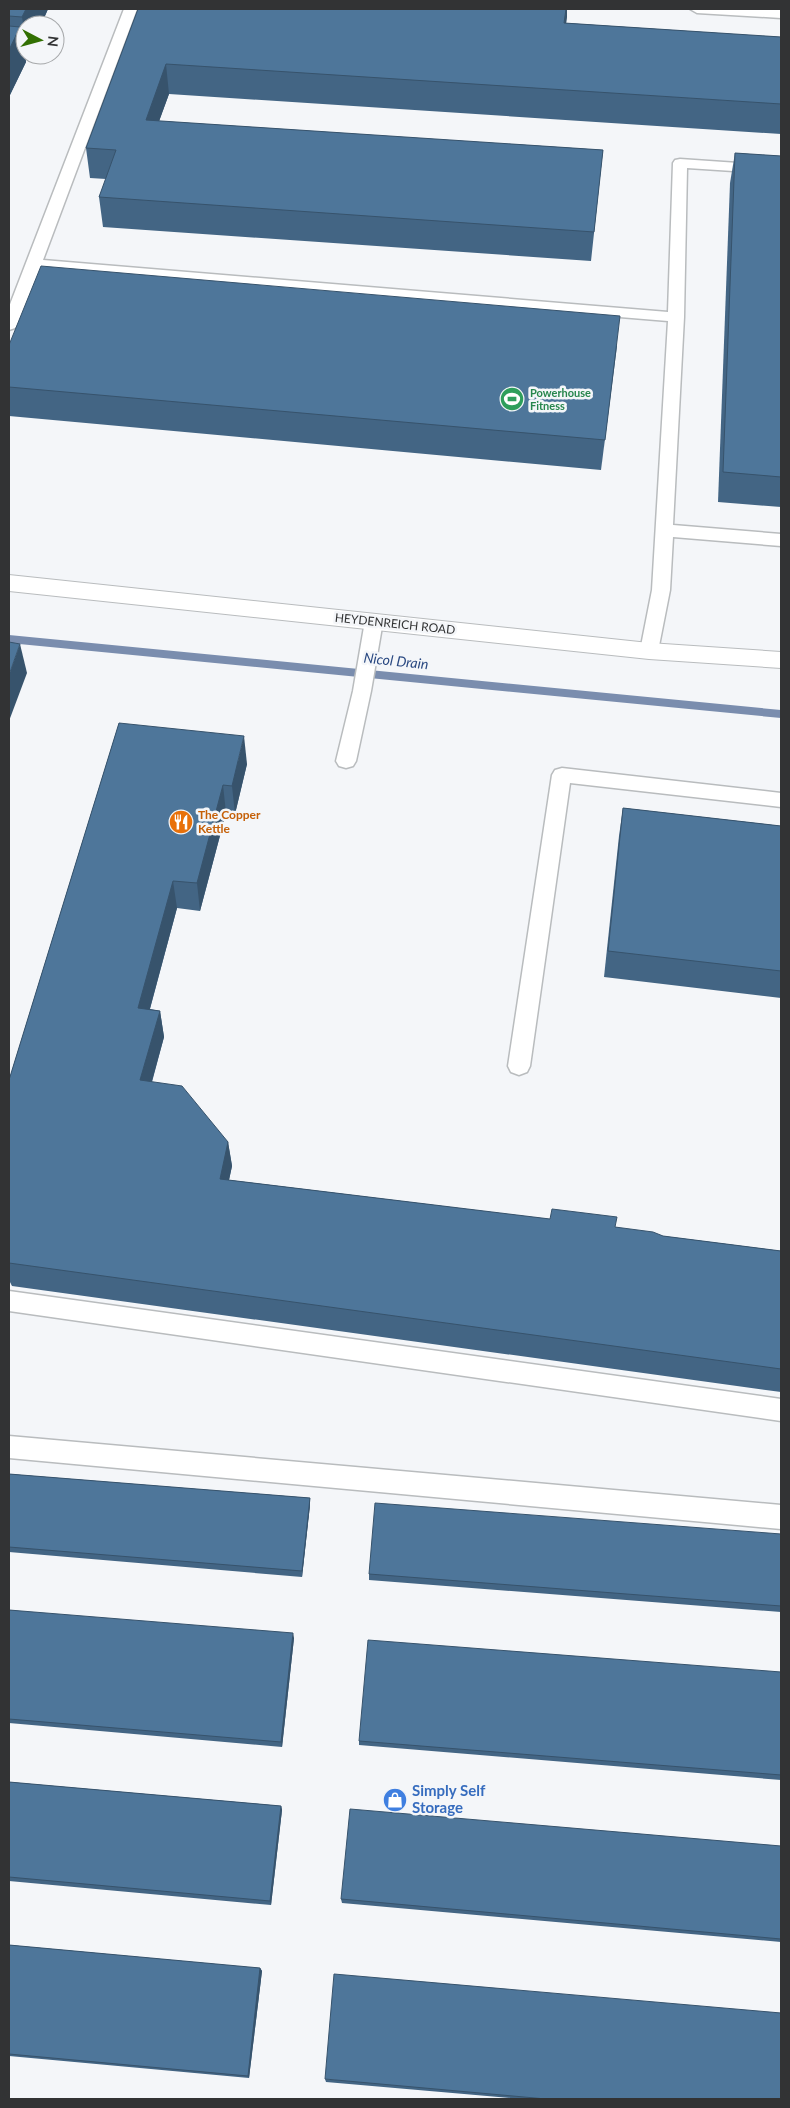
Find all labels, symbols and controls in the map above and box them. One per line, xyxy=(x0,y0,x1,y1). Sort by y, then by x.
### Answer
north arrow xyxy=(15,15,65,65)
text: N xyxy=(44,35,62,48)
sports icon: Powerhouse Fitness xyxy=(499,386,525,412)
place label: Powerhouse Fitness xyxy=(530,386,591,412)
street label: HEYDENREICH ROAD xyxy=(334,610,456,637)
water label: Nicol Drain xyxy=(363,649,429,672)
place label: The Copper Kettle xyxy=(198,807,261,836)
restaurant icon: The Copper Kettle xyxy=(168,809,194,835)
place label: Simply Self Storage xyxy=(412,1781,486,1816)
shop icon: Simply Self Storage xyxy=(382,1787,408,1813)

